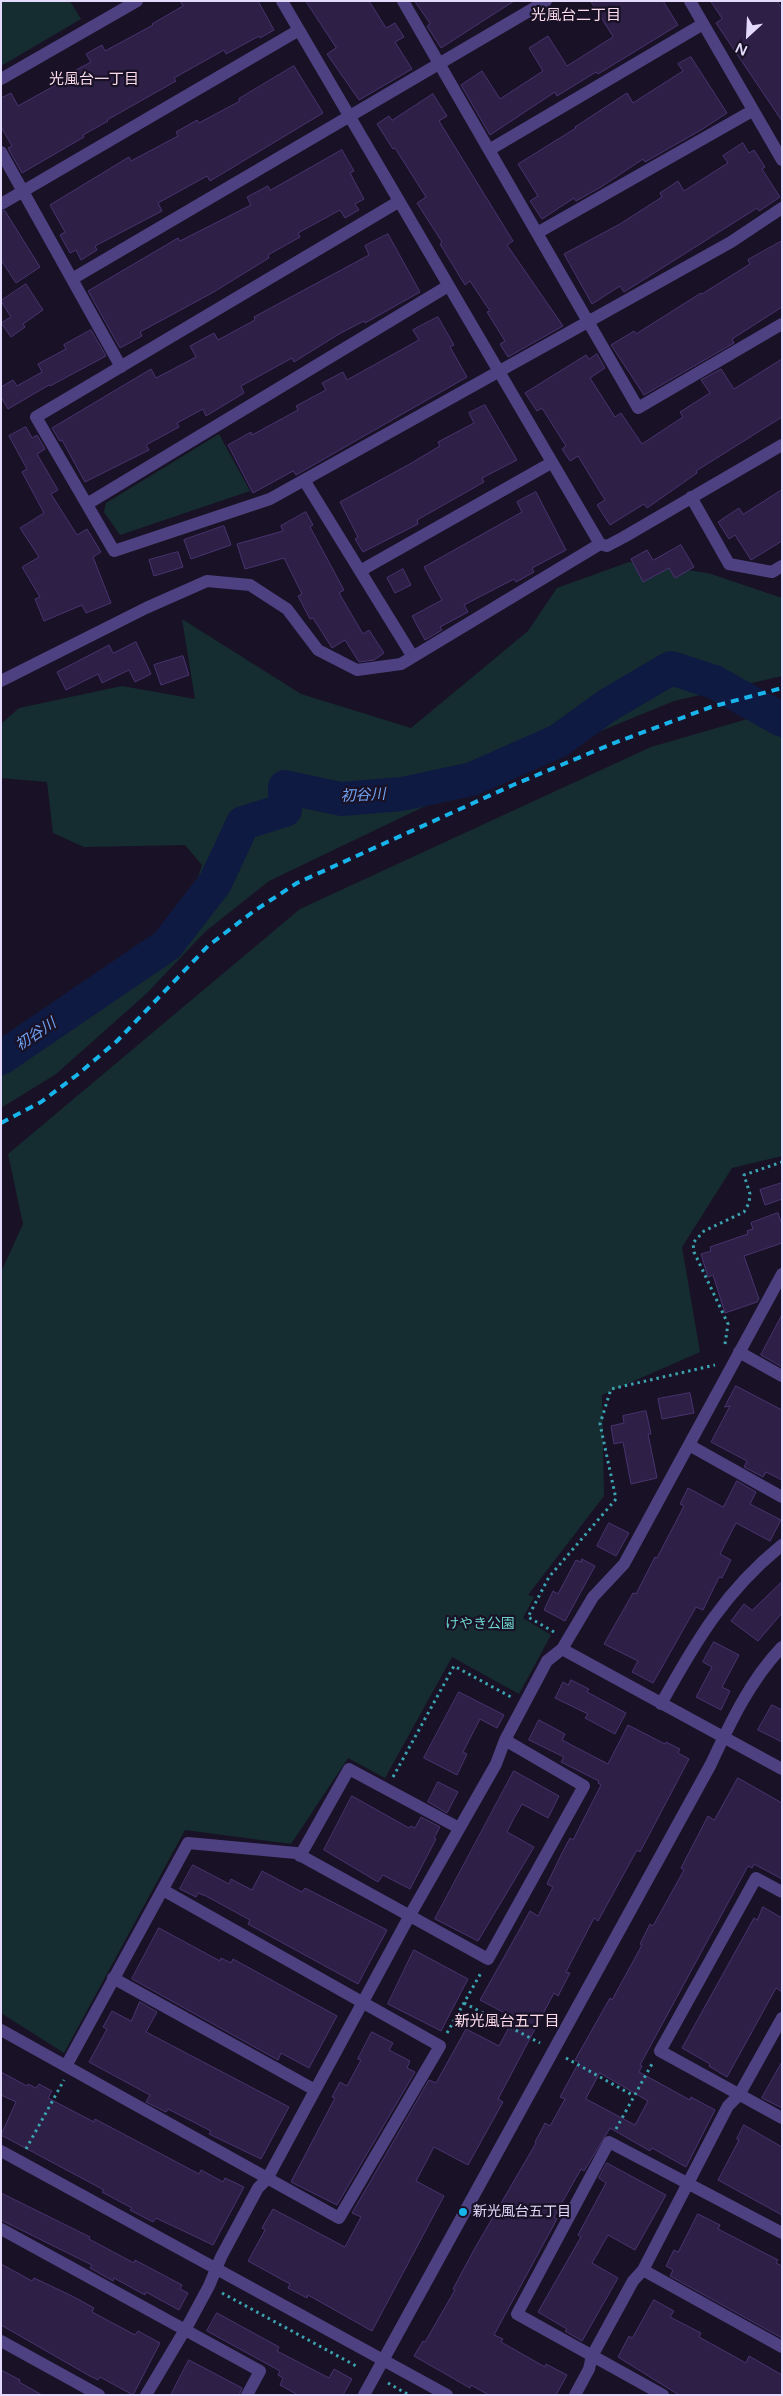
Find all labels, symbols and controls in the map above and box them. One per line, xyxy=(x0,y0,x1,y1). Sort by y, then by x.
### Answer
district label: 光風台二丁目 xyxy=(531,7,621,25)
north arrow xyxy=(723,10,773,60)
text: N xyxy=(733,39,750,59)
district label: 光風台一丁目 xyxy=(49,71,139,89)
water label: 初谷川 xyxy=(340,786,386,806)
water label: 初谷川 xyxy=(12,1015,60,1055)
park label: けやき公園 xyxy=(445,1616,515,1632)
district label: 新光風台五丁目 xyxy=(455,2013,559,2031)
place label: 新光風台五丁目 xyxy=(473,2204,571,2220)
marker: 新光風台五丁目 xyxy=(457,2206,469,2218)

